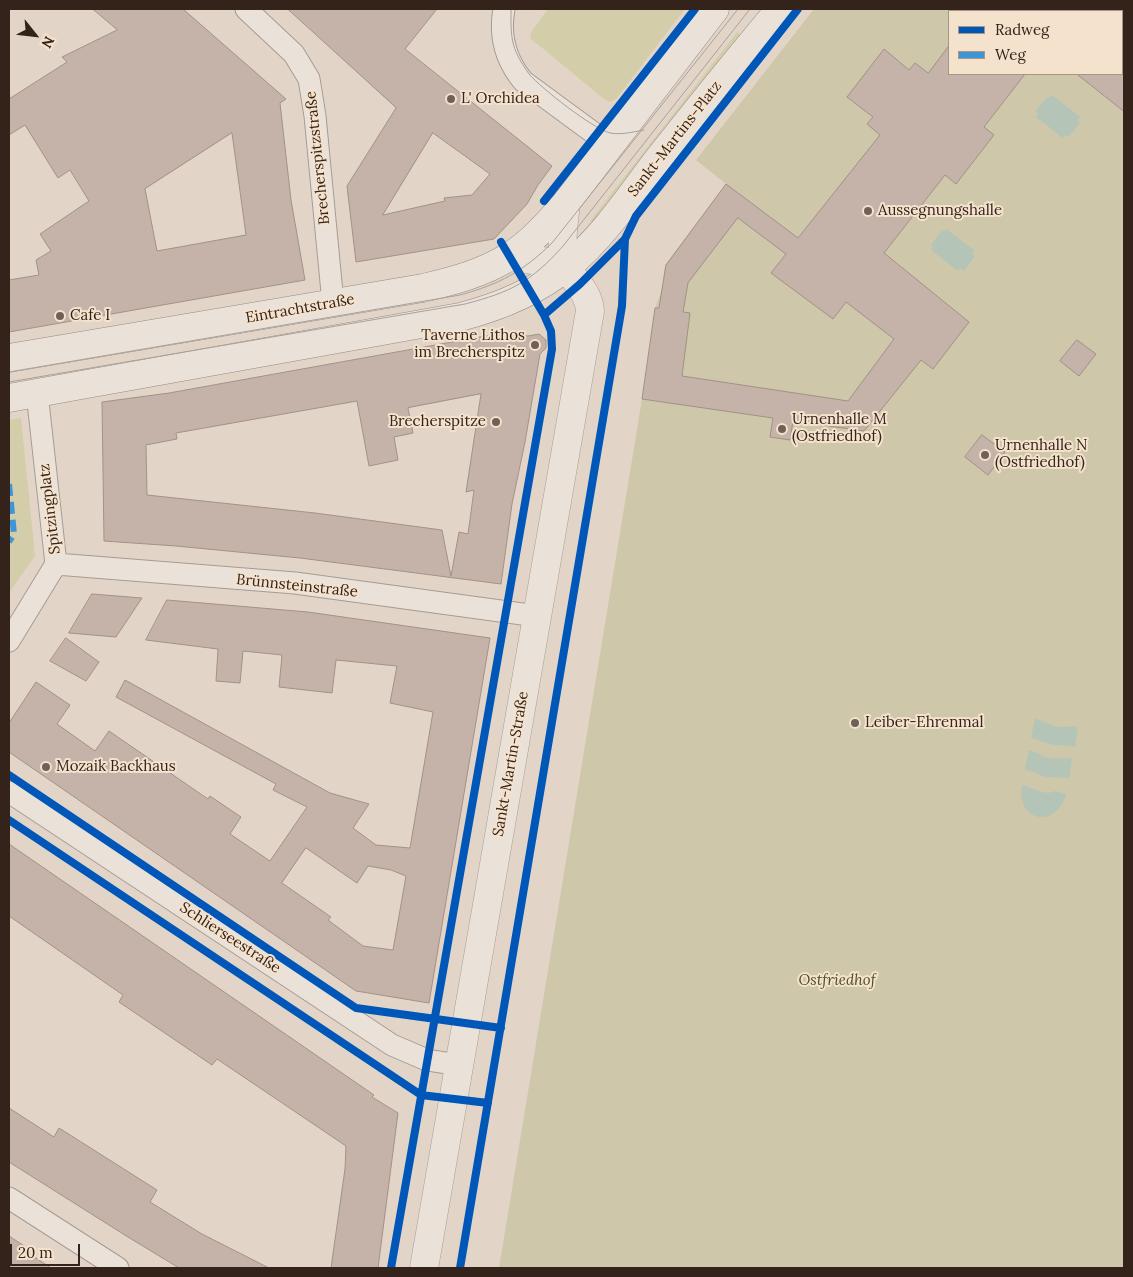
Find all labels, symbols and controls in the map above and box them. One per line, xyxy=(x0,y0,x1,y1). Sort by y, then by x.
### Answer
north arrow xyxy=(10,10,60,60)
legend xyxy=(948,10,1123,75)
text: Radweg xyxy=(995,20,1049,39)
text: N xyxy=(38,33,59,51)
text: Weg xyxy=(995,45,1026,64)
street label: Sankt-Martins-Platz xyxy=(624,78,726,200)
street label: Brecherspitzstraße xyxy=(302,90,334,226)
place label: L' Orchidea xyxy=(461,90,540,108)
marker: L' Orchidea xyxy=(445,93,457,105)
place label: Aussegnungshalle xyxy=(878,202,1002,220)
marker: Aussegnungshalle xyxy=(862,205,874,217)
street label: Eintrachtstraße xyxy=(244,291,356,327)
place label: Cafe I xyxy=(70,307,110,325)
marker: Cafe I xyxy=(54,310,66,322)
place label: Taverne Lithos im Brecherspitz xyxy=(414,327,525,362)
marker: Taverne Lithos im Brecherspitz xyxy=(529,339,541,351)
place label: Urnenhalle M (Ostfriedhof) xyxy=(792,411,887,446)
place label: Brecherspitze xyxy=(389,413,486,431)
marker: Brecherspitze xyxy=(490,416,502,428)
marker: Urnenhalle M (Ostfriedhof) xyxy=(776,423,788,435)
place label: Urnenhalle N (Ostfriedhof) xyxy=(995,437,1088,472)
marker: Urnenhalle N (Ostfriedhof) xyxy=(979,449,991,461)
street label: Spitzingplatz xyxy=(36,463,64,555)
street label: Brünnsteinstraße xyxy=(235,571,359,601)
street label: Sankt-Martin-Straße xyxy=(489,690,533,838)
place label: Leiber-Ehrenmal xyxy=(865,714,984,732)
marker: Leiber-Ehrenmal xyxy=(849,717,861,729)
place label: Mozaik Backhaus xyxy=(56,758,176,776)
marker: Mozaik Backhaus xyxy=(40,761,52,773)
street label: Schlierseestraße xyxy=(176,899,284,977)
park label: Ostfriedhof xyxy=(798,972,876,990)
scale bar xyxy=(12,1234,82,1266)
text: 20 m xyxy=(18,1243,53,1262)

